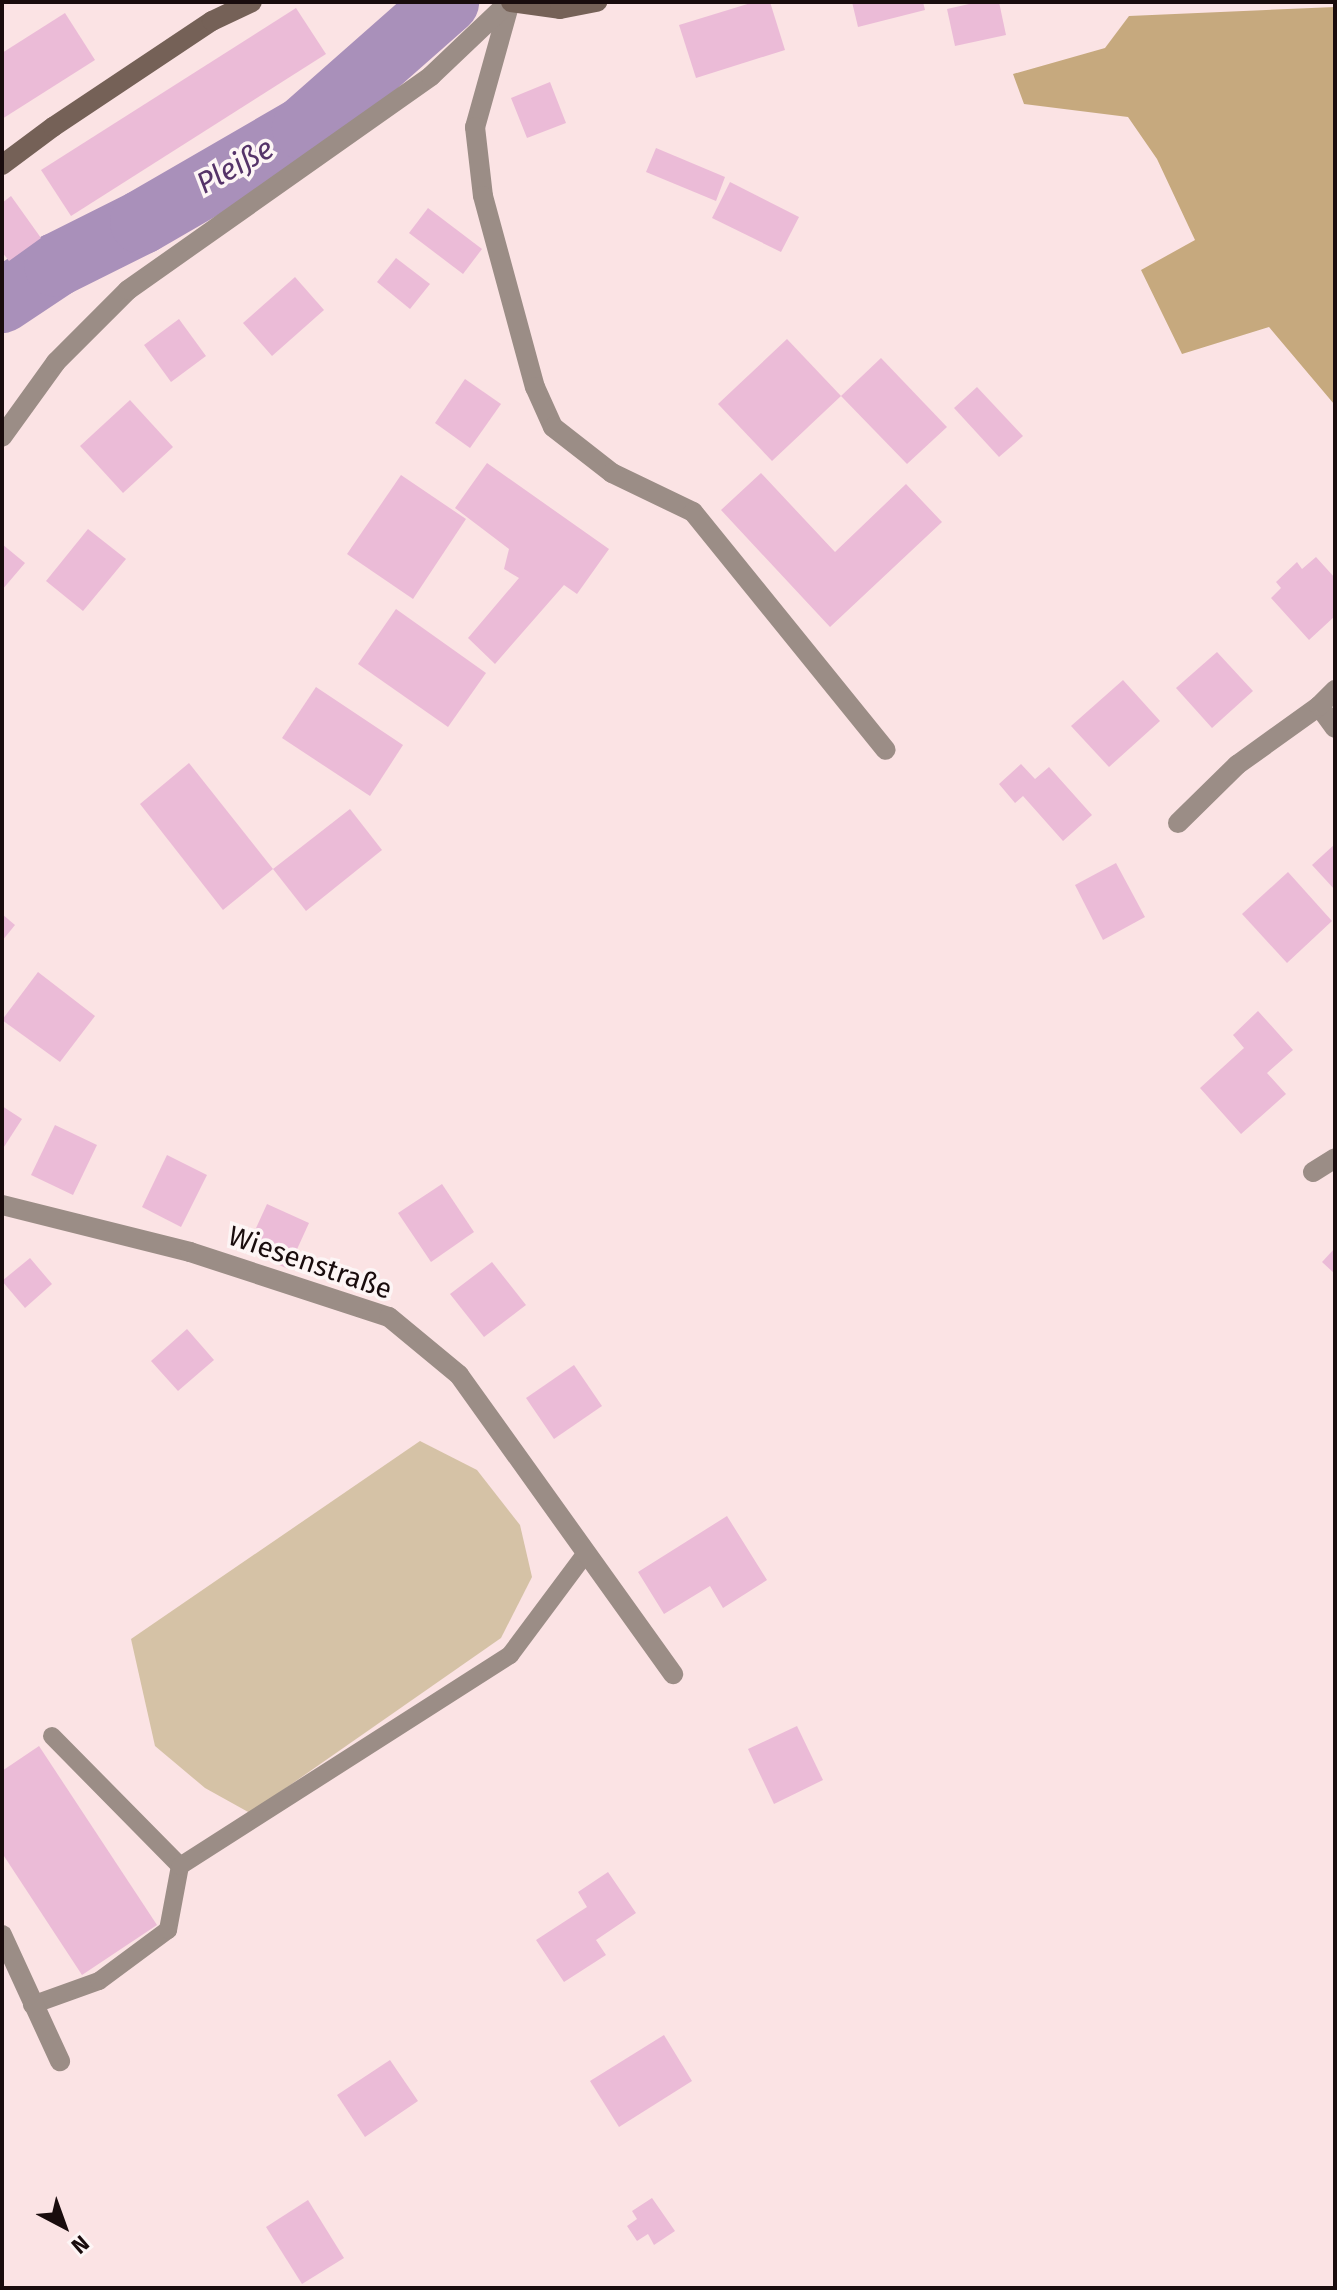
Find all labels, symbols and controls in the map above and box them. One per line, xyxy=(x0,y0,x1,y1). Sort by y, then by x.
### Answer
water label: Pleiße xyxy=(190,130,280,202)
street label: Wiesenstraße xyxy=(224,1219,396,1307)
north arrow xyxy=(24,2186,104,2266)
text: N xyxy=(66,2230,94,2259)

